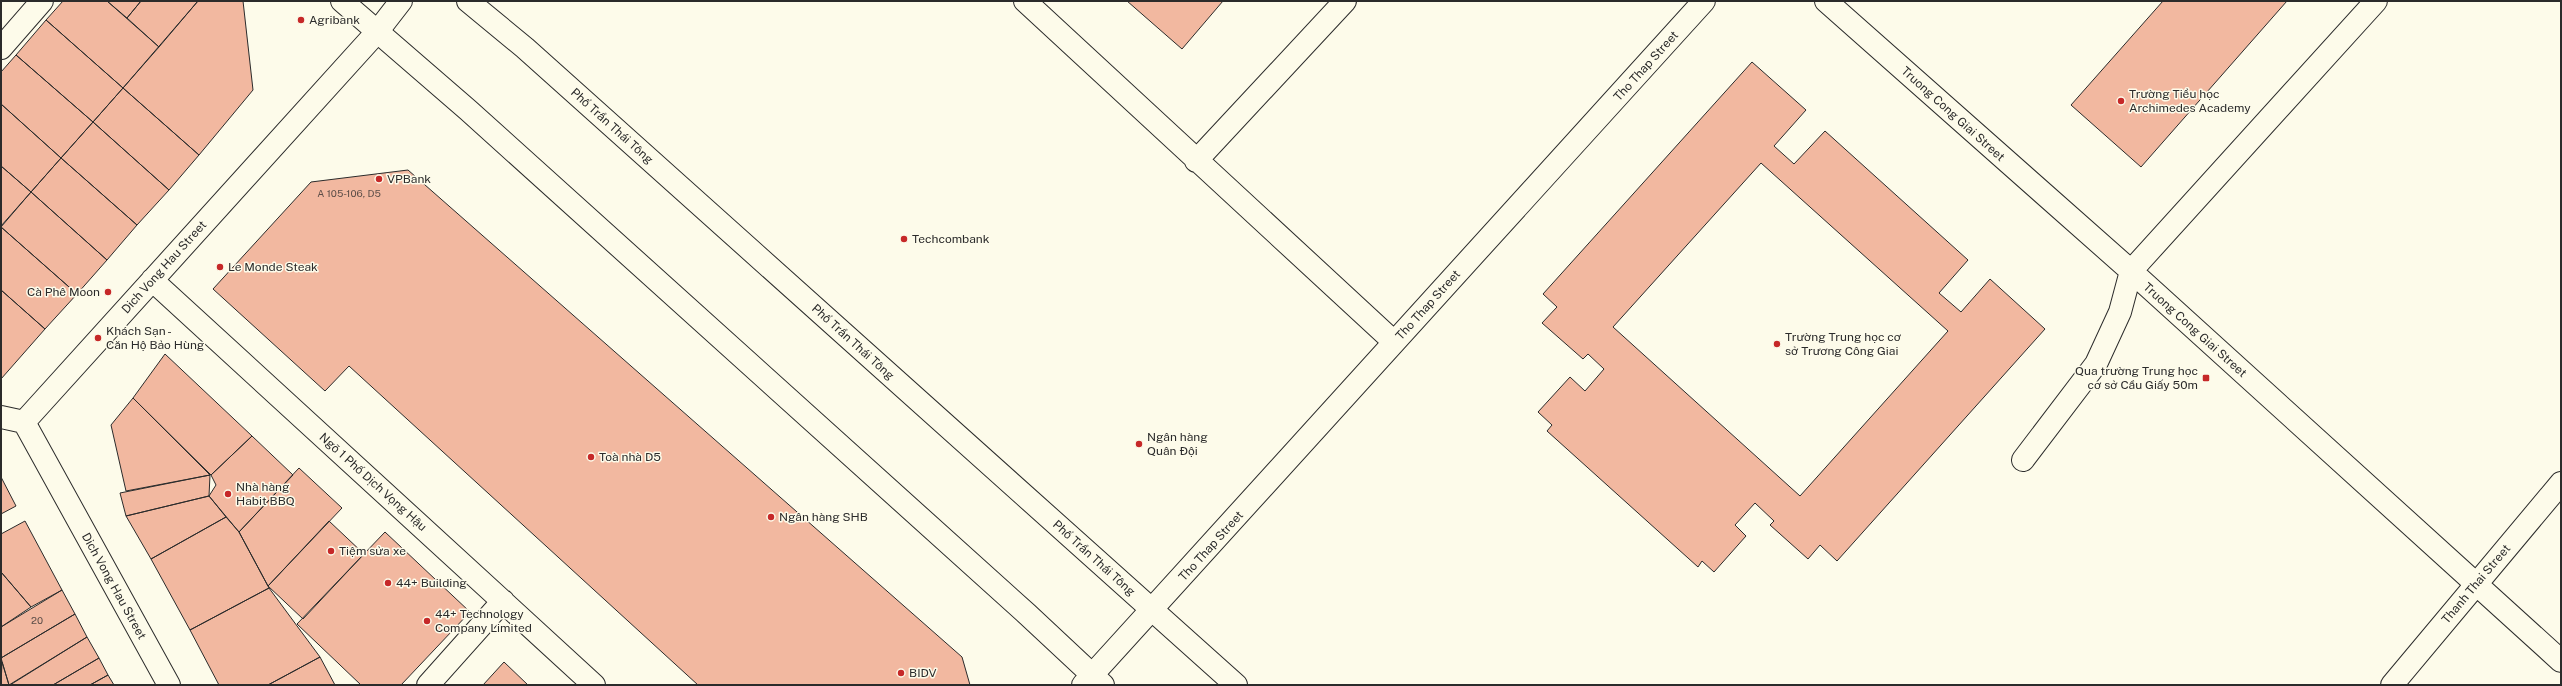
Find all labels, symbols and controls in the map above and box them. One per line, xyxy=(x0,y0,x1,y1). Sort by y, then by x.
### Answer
place label: Agribank xyxy=(309,13,360,27)
marker: Agribank xyxy=(296,15,306,25)
street label: Tho Thap Street xyxy=(1611,28,1681,104)
street label: Truong Cong Giai Street xyxy=(1898,64,2008,164)
street label: Phố Trần Thái Tông xyxy=(568,85,656,167)
place label: Trường Tiểu học Archimedes Academy xyxy=(2129,87,2251,115)
marker: Trường Tiểu học Archimedes Academy xyxy=(2116,96,2126,106)
place label: VPBank xyxy=(387,172,431,186)
marker: VPBank xyxy=(374,174,384,184)
house number: A 105-106, D5 xyxy=(317,187,381,199)
street label: Dich Vong Hau Street xyxy=(119,218,209,316)
place label: Techcombank xyxy=(912,232,990,246)
marker: Techcombank xyxy=(899,234,909,244)
place label: Le Monde Steak xyxy=(228,260,318,274)
marker: Le Monde Steak xyxy=(215,262,225,272)
street label: Tho Thap Street xyxy=(1393,267,1463,343)
street label: Truong Cong Giai Street xyxy=(2140,280,2250,380)
place label: Cà Phê Moon xyxy=(27,285,100,299)
marker: Cà Phê Moon xyxy=(103,287,113,297)
street label: Phố Trần Thái Tông xyxy=(809,301,897,383)
place label: Khách Sạn - Căn Hộ Bảo Hùng xyxy=(106,324,204,352)
place label: Trường Trung học cơ sở Trương Công Giai xyxy=(1785,330,1902,358)
marker: Khách Sạn - Căn Hộ Bảo Hùng xyxy=(93,333,103,343)
marker: Trường Trung học cơ sở Trương Công Giai xyxy=(1772,339,1782,349)
place label: Qua trường Trung học cơ sở Cầu Giấy 50m xyxy=(2075,364,2198,392)
marker: Qua trường Trung học cơ sở Cầu Giấy 50m xyxy=(2201,373,2211,383)
street label: Ngõ 1 Phố Dịch Vọng Hậu xyxy=(316,430,430,534)
place label: Ngân hàng Quân Đội xyxy=(1147,430,1208,458)
marker: Ngân hàng Quân Đội xyxy=(1134,439,1144,449)
place label: Toà nhà D5 xyxy=(599,450,661,464)
marker: Toà nhà D5 xyxy=(586,452,596,462)
place label: Nhà hàng Habit BBQ xyxy=(236,480,295,508)
marker: Nhà hàng Habit BBQ xyxy=(223,489,233,499)
street label: Tho Thap Street xyxy=(1176,508,1246,584)
place label: Ngân hàng SHB xyxy=(779,510,868,524)
marker: Ngân hàng SHB xyxy=(766,512,776,522)
street label: Phố Trần Thái Tông xyxy=(1050,517,1138,599)
street label: Dich Vong Hau Street xyxy=(79,530,149,642)
street label: Thanh Thai Street xyxy=(2439,541,2513,626)
place label: Tiệm sửa xe xyxy=(339,544,406,558)
marker: Tiệm sửa xe xyxy=(326,546,336,556)
place label: 44+ Building xyxy=(396,576,467,590)
marker: 44+ Building xyxy=(383,578,393,588)
place label: 44+ Technology Company Limited xyxy=(435,607,532,635)
house number: 20 xyxy=(31,614,43,626)
marker: 44+ Technology Company Limited xyxy=(422,616,432,626)
place label: BIDV xyxy=(909,666,937,680)
marker: BIDV xyxy=(896,668,906,678)

